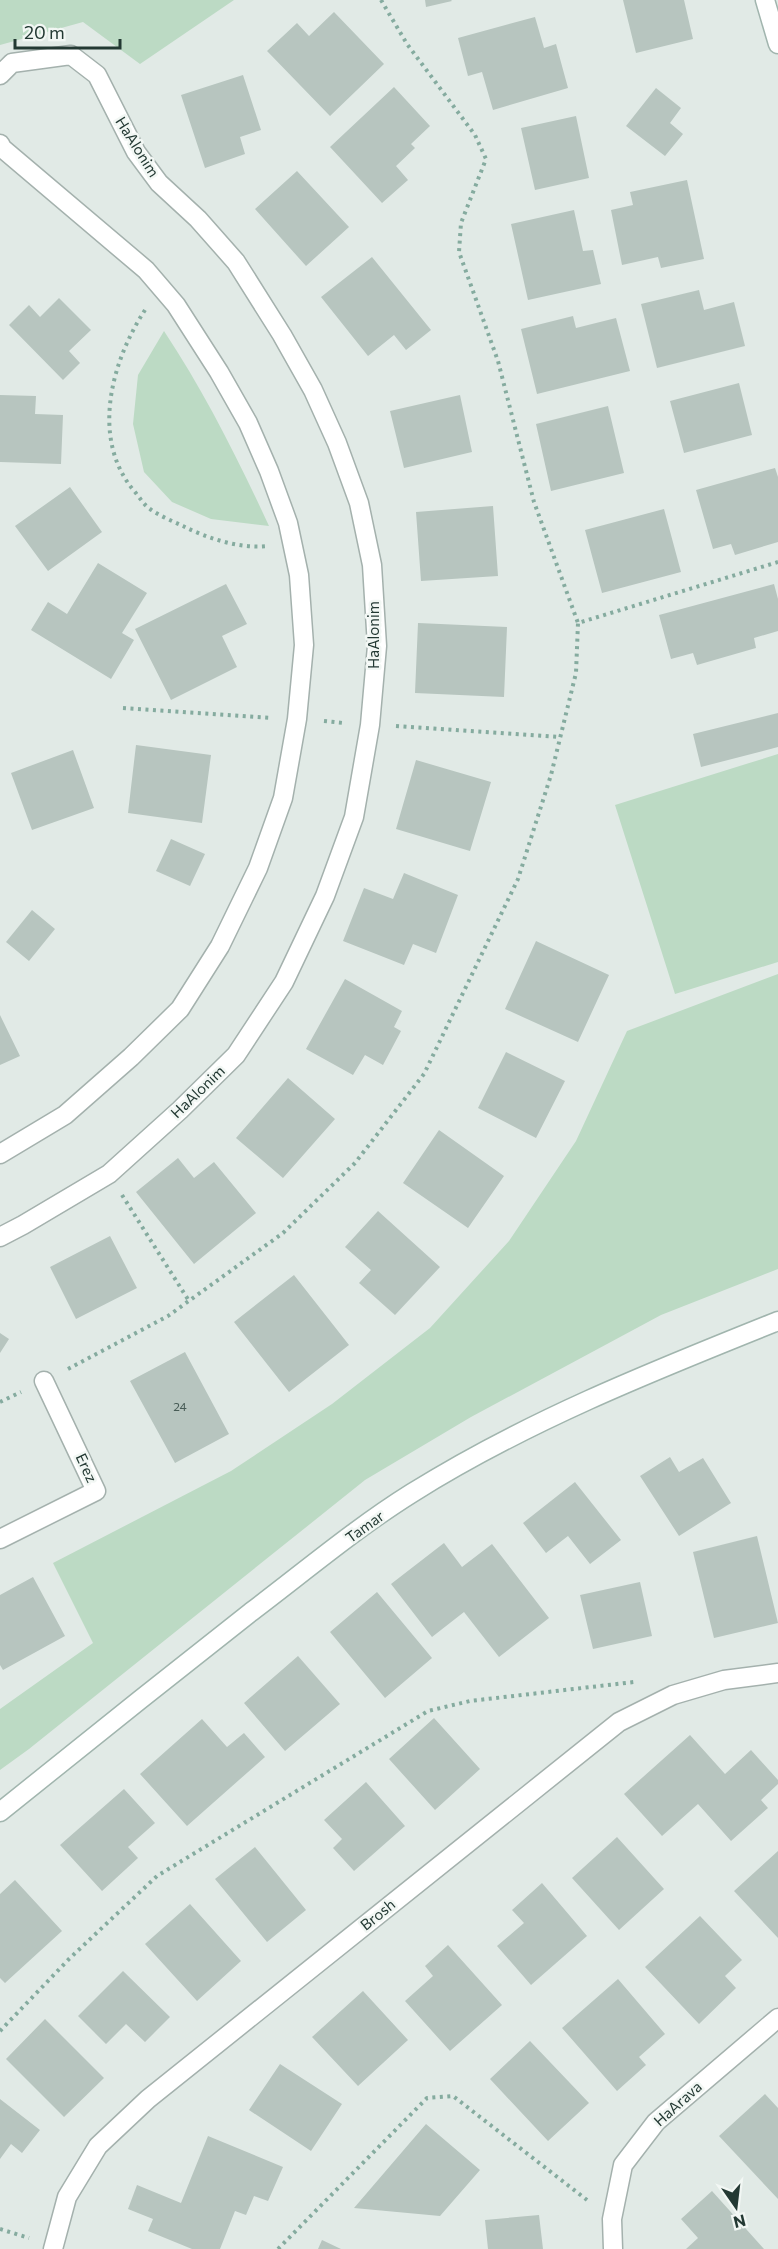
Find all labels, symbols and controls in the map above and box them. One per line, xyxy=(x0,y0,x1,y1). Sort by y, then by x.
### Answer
scale bar xyxy=(15,12,120,50)
text: 20 m xyxy=(24,21,65,43)
street label: HaAlonim xyxy=(112,113,163,180)
street label: HaAlonim xyxy=(364,601,382,669)
street label: HaAlonim xyxy=(167,1061,228,1121)
house number: 24 xyxy=(173,1399,187,1413)
street label: Erez xyxy=(72,1450,101,1485)
street label: Tamar xyxy=(342,1506,387,1546)
street label: Brosh xyxy=(356,1895,398,1934)
street label: HaArava xyxy=(650,2077,705,2129)
north arrow xyxy=(706,2177,766,2237)
text: N xyxy=(732,2211,748,2233)

